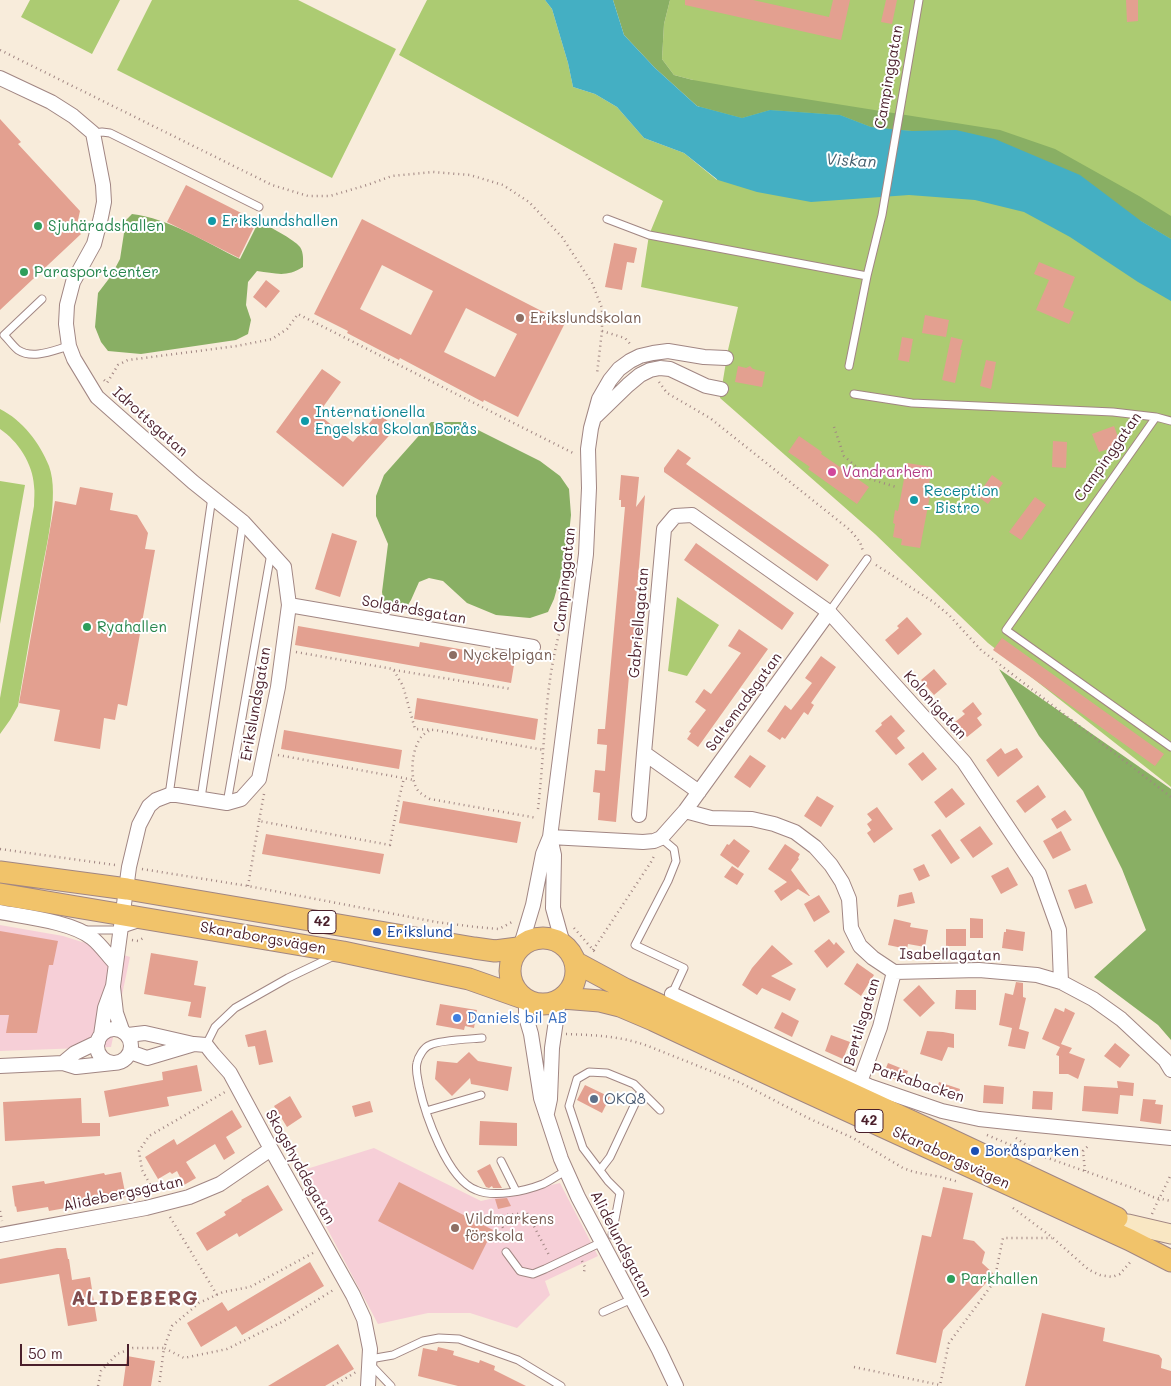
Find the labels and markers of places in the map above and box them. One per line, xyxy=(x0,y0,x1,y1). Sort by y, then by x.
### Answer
place label: Erikslundshallen xyxy=(222,212,338,230)
marker: Erikslundshallen xyxy=(206,215,218,227)
place label: Sjuhäradshallen xyxy=(48,217,164,235)
marker: Sjuhäradshallen xyxy=(32,220,44,232)
place label: Parasportcenter xyxy=(34,263,159,281)
marker: Parasportcenter xyxy=(18,266,30,278)
place label: Erikslundskolan xyxy=(530,309,641,327)
marker: Erikslundskolan xyxy=(514,312,526,324)
place label: Internationella Engelska Skolan Borås xyxy=(315,403,477,438)
marker: Internationella Engelska Skolan Borås xyxy=(299,415,311,427)
place label: Vandrarhem xyxy=(842,463,933,481)
marker: Vandrarhem xyxy=(826,466,838,478)
place label: Reception - Bistro xyxy=(924,482,999,517)
marker: Reception - Bistro xyxy=(908,494,920,506)
place label: Ryahallen xyxy=(97,618,167,636)
marker: Ryahallen xyxy=(81,621,93,633)
place label: Nyckelpigan xyxy=(463,646,552,664)
marker: Nyckelpigan xyxy=(447,649,459,661)
place label: Erikslund xyxy=(387,923,453,941)
marker: Erikslund xyxy=(371,926,383,938)
place label: Daniels bil AB xyxy=(467,1009,567,1027)
marker: Daniels bil AB xyxy=(451,1012,463,1024)
place label: OKQ8 xyxy=(604,1090,646,1108)
marker: OKQ8 xyxy=(588,1093,600,1105)
place label: Boråsparken xyxy=(985,1142,1079,1160)
marker: Boråsparken xyxy=(969,1145,981,1157)
place label: Vildmarkens förskola xyxy=(465,1210,554,1245)
marker: Vildmarkens förskola xyxy=(449,1222,461,1234)
place label: Parkhallen xyxy=(961,1270,1038,1288)
marker: Parkhallen xyxy=(945,1273,957,1285)

